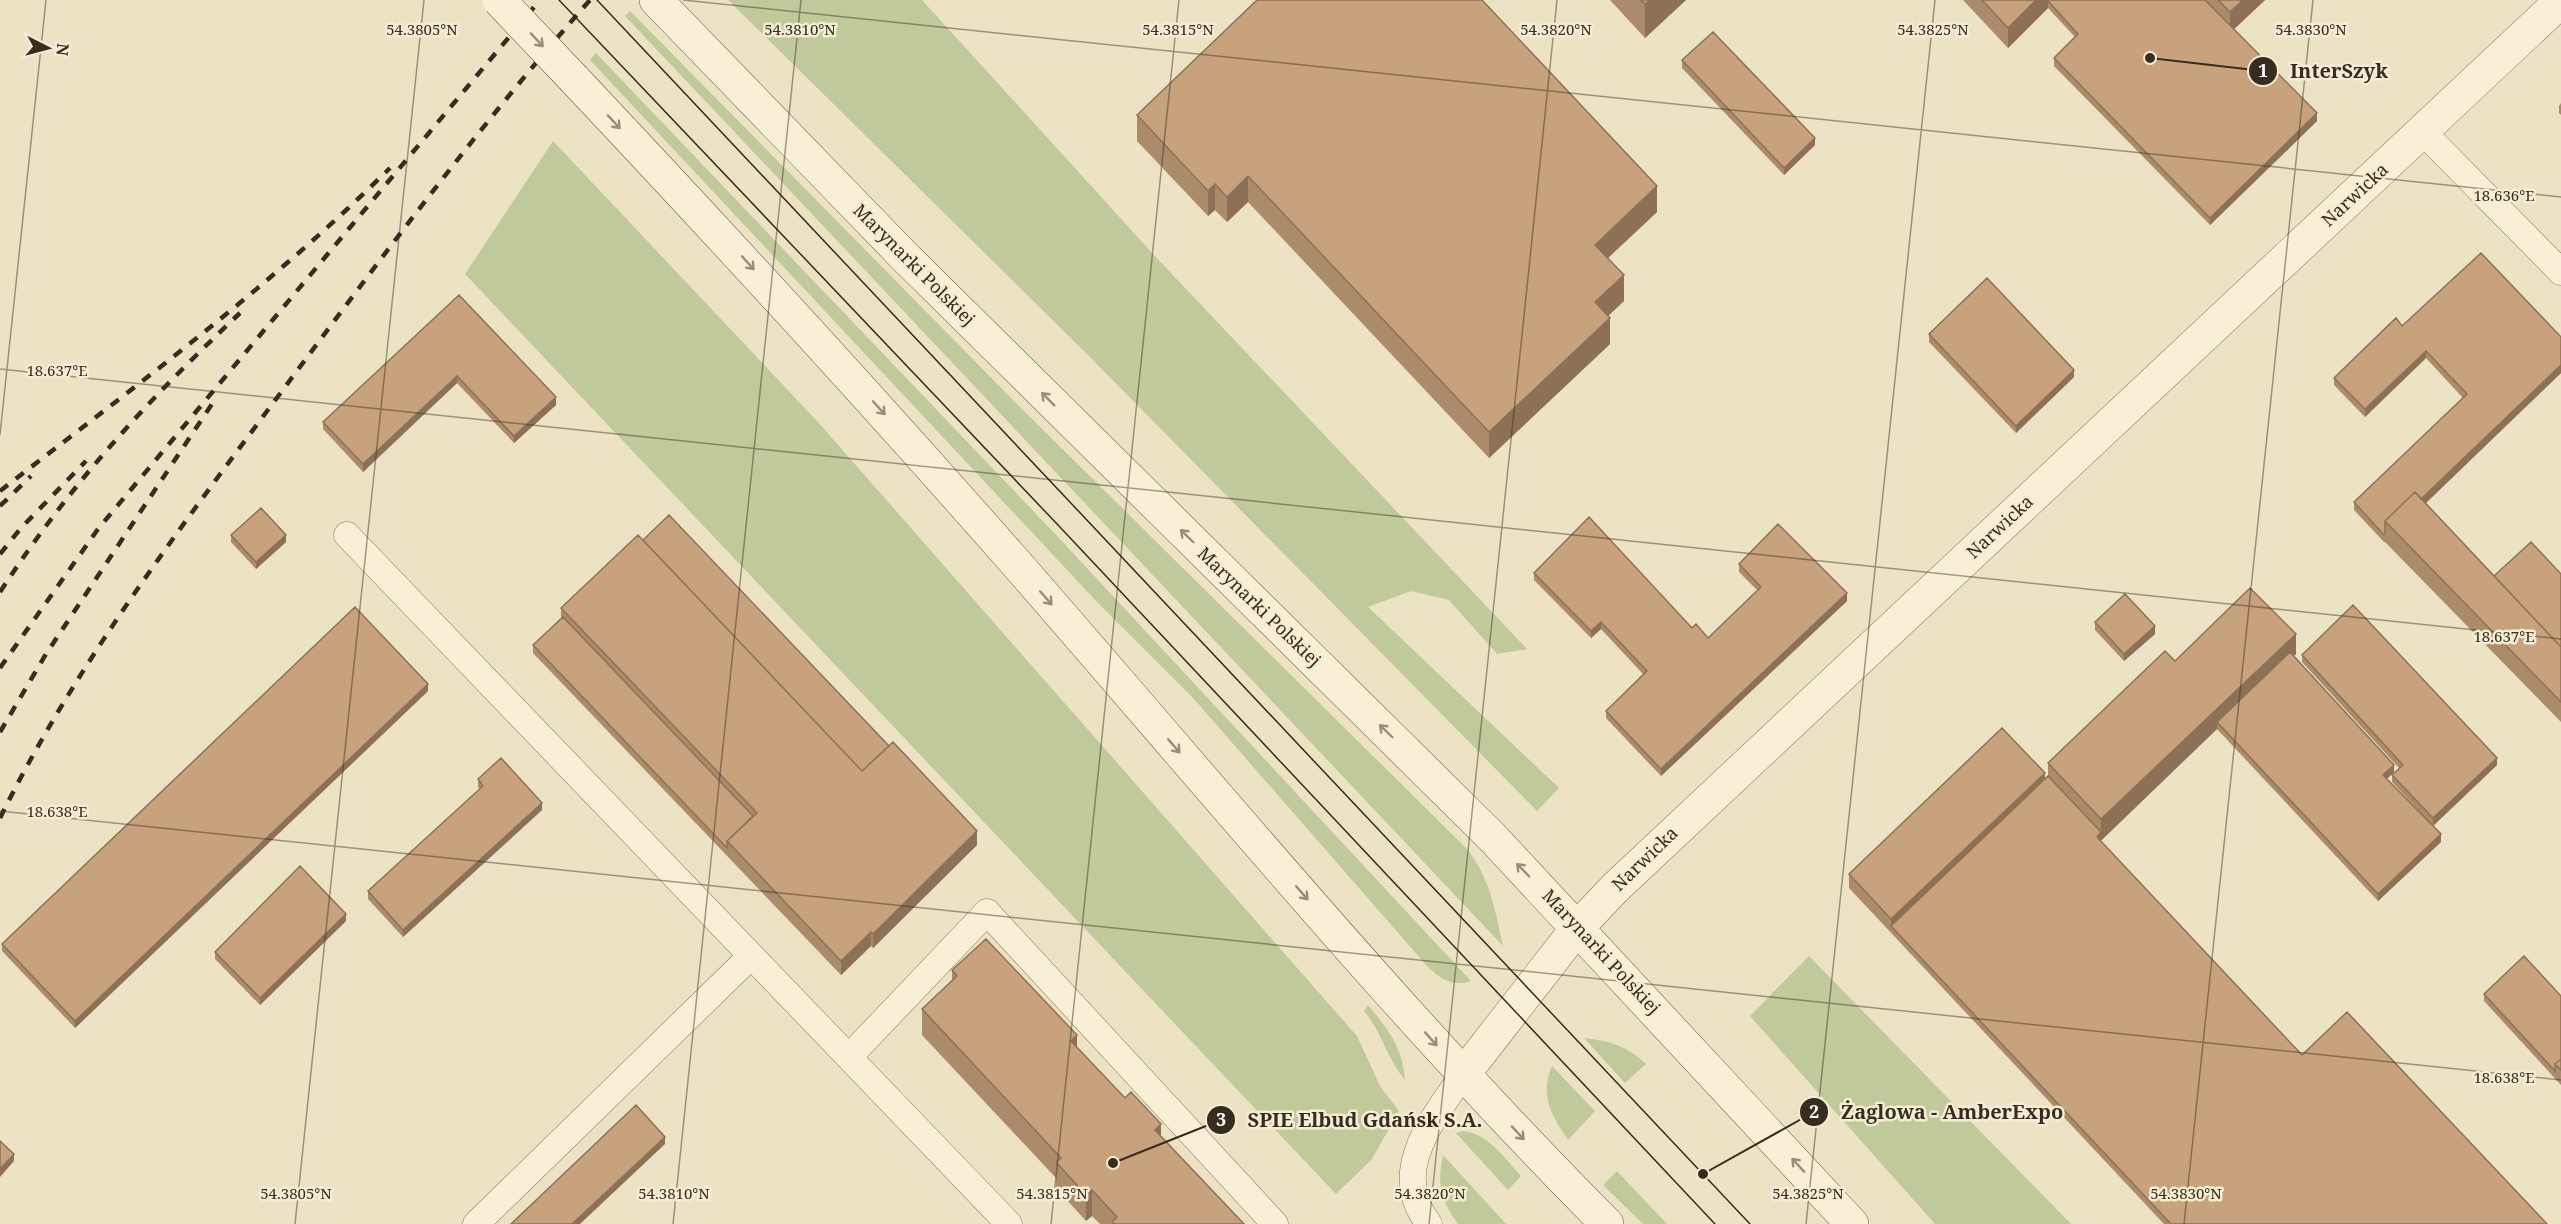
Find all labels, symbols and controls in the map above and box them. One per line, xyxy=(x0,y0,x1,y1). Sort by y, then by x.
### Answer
north arrow xyxy=(18,18,78,78)
text: 54.3805°N xyxy=(386,19,458,39)
text: 54.3810°N xyxy=(764,19,836,39)
text: 54.3815°N xyxy=(1142,19,1214,39)
text: 54.3820°N xyxy=(1520,19,1592,39)
text: 54.3825°N xyxy=(1897,19,1969,39)
text: 54.3830°N xyxy=(2275,19,2347,39)
one-way arrow xyxy=(529,32,544,47)
text: N xyxy=(51,42,75,57)
callout: InterSzyk xyxy=(2248,52,2400,90)
text: InterSzyk xyxy=(2290,57,2388,84)
text: 1 xyxy=(2258,58,2268,82)
one-way arrow xyxy=(607,114,621,129)
street label: Narwicka xyxy=(2316,157,2393,231)
text: 18.636°E xyxy=(2473,185,2535,205)
street label: Marynarki Polskiej xyxy=(849,198,981,330)
one-way arrow xyxy=(741,256,755,271)
text: 18.637°E xyxy=(26,360,88,380)
one-way arrow xyxy=(1041,392,1056,406)
one-way arrow xyxy=(872,400,886,415)
street label: Narwicka xyxy=(1961,489,2038,563)
one-way arrow xyxy=(1179,529,1194,543)
street label: Marynarki Polskiej xyxy=(1193,541,1327,672)
one-way arrow xyxy=(1039,591,1053,606)
text: 18.637°E xyxy=(2473,626,2535,646)
one-way arrow xyxy=(1379,724,1394,739)
one-way arrow xyxy=(1167,738,1181,753)
text: 18.638°E xyxy=(26,801,88,821)
street label: Narwicka xyxy=(1606,821,1683,896)
one-way arrow xyxy=(1517,863,1531,878)
street label: Marynarki Polskiej xyxy=(1537,883,1666,1019)
one-way arrow xyxy=(1295,885,1309,900)
one-way arrow xyxy=(1424,1031,1438,1046)
text: 18.638°E xyxy=(2473,1067,2535,1087)
callout: Żaglowa - AmberExpo xyxy=(1799,1093,2075,1131)
text: Żaglowa - AmberExpo xyxy=(1841,1098,2063,1125)
text: 2 xyxy=(1809,1099,1819,1123)
callout: SPIE Elbud Gdańsk S.A. xyxy=(1206,1101,1495,1139)
text: SPIE Elbud Gdańsk S.A. xyxy=(1248,1106,1482,1133)
text: 3 xyxy=(1216,1107,1226,1131)
one-way arrow xyxy=(1511,1125,1525,1140)
one-way arrow xyxy=(1791,1158,1805,1173)
text: 54.3805°N xyxy=(260,1183,332,1203)
text: 54.3810°N xyxy=(638,1183,710,1203)
text: 54.3815°N xyxy=(1016,1183,1088,1203)
text: 54.3820°N xyxy=(1394,1183,1466,1203)
text: 54.3825°N xyxy=(1772,1183,1844,1203)
text: 54.3830°N xyxy=(2150,1183,2222,1203)

